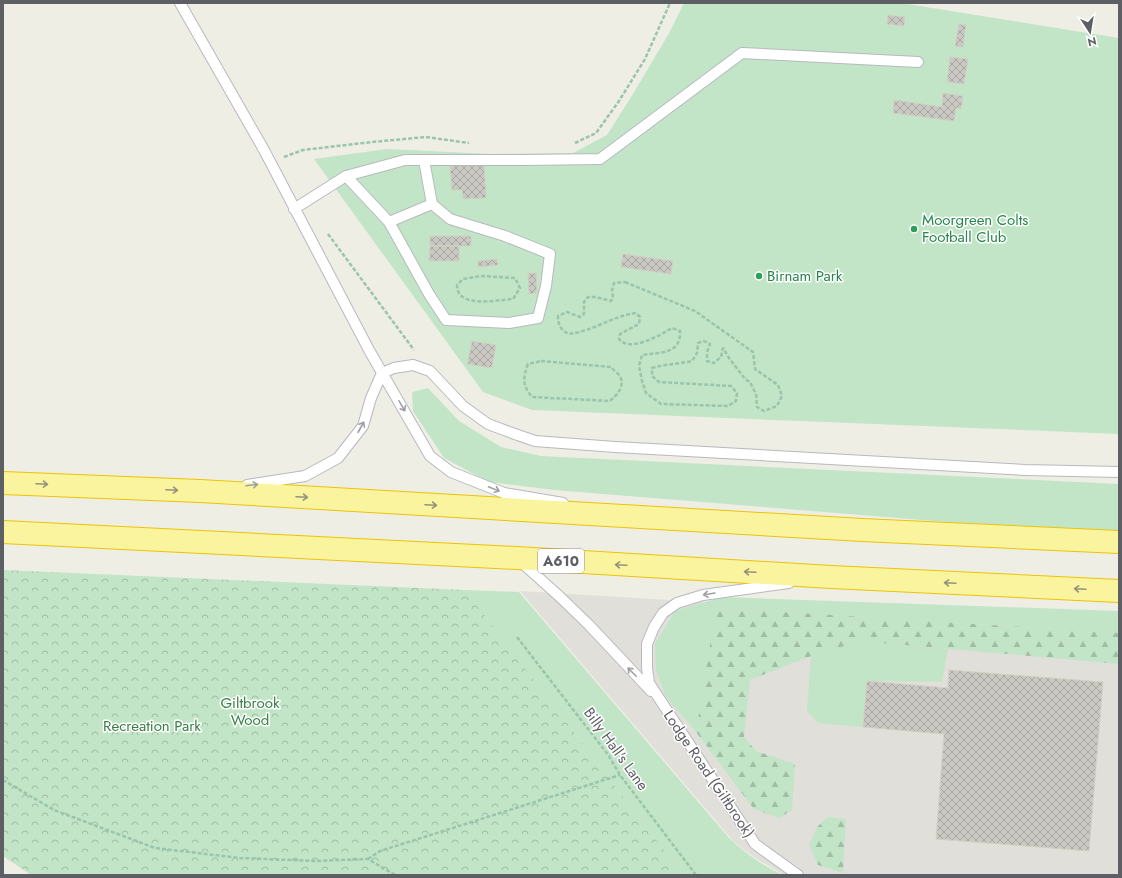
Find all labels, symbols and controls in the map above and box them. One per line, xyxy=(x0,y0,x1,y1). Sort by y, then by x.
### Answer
north arrow xyxy=(1070,12,1110,52)
text: N xyxy=(1086,33,1098,51)
place label: Moorgreen Colts Football Club xyxy=(922,209,1028,248)
marker: Moorgreen Colts Football Club xyxy=(909,224,919,234)
place label: Birnam Park xyxy=(767,265,843,287)
marker: Birnam Park xyxy=(754,271,764,281)
one-way arrow xyxy=(398,400,406,412)
one-way arrow xyxy=(357,421,365,433)
one-way arrow xyxy=(35,481,48,488)
one-way arrow xyxy=(245,481,258,489)
one-way arrow xyxy=(488,486,500,494)
one-way arrow xyxy=(165,487,178,494)
one-way arrow xyxy=(295,494,308,501)
one-way arrow xyxy=(424,501,437,508)
road number: A610 xyxy=(538,549,584,573)
one-way arrow xyxy=(615,561,628,568)
one-way arrow xyxy=(744,569,757,576)
one-way arrow xyxy=(944,579,957,587)
one-way arrow xyxy=(1074,586,1087,593)
one-way arrow xyxy=(703,590,716,598)
one-way arrow xyxy=(627,667,637,676)
park label: Giltbrook Wood xyxy=(220,692,280,731)
street label: Billy Hall's Lane xyxy=(578,703,654,795)
street label: Lodge Road (Giltbrook) xyxy=(658,706,760,842)
park label: Recreation Park xyxy=(103,715,201,737)

